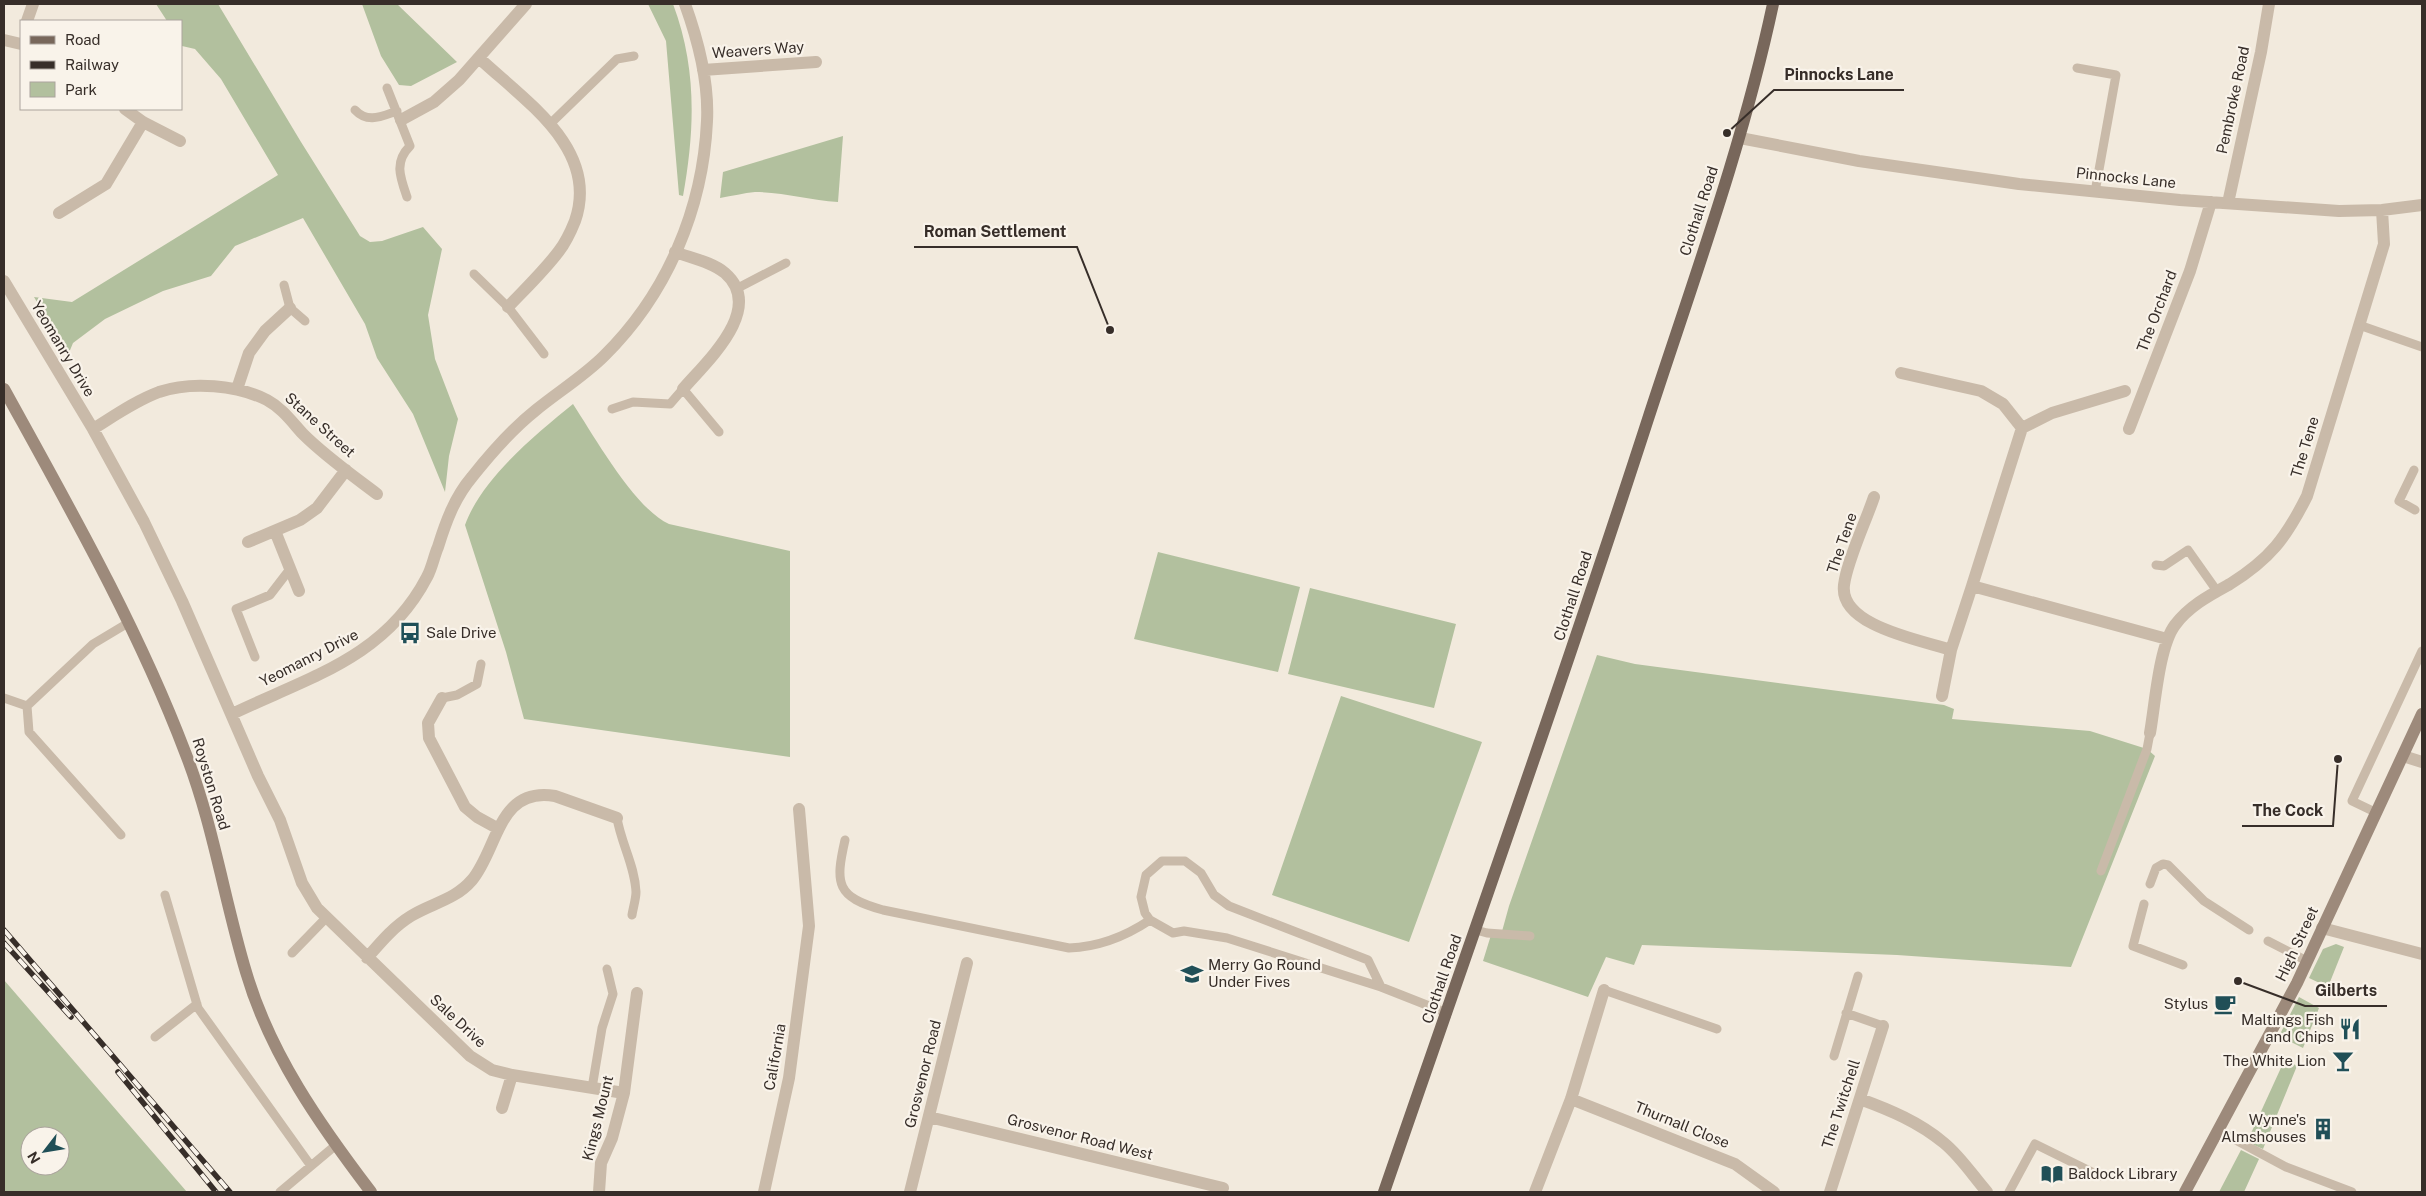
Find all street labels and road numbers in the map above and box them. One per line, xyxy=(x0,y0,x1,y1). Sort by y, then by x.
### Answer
street label: Weavers Way xyxy=(711,38,805,61)
street label: Pembroke Road xyxy=(2213,44,2252,155)
street label: Clothall Road xyxy=(1676,164,1721,258)
street label: Pinnocks Lane xyxy=(2075,164,2177,191)
street label: The Orchard xyxy=(2133,268,2180,354)
street label: Yeomanry Drive xyxy=(28,298,99,400)
street label: Stane Street xyxy=(282,389,359,461)
street label: The Tene xyxy=(2287,414,2322,480)
street label: The Tene xyxy=(1823,510,1860,575)
street label: Clothall Road xyxy=(1550,549,1595,643)
street label: Yeomanry Drive xyxy=(257,625,361,690)
street label: Royston Road xyxy=(189,736,234,832)
street label: High Street xyxy=(2272,904,2321,984)
street label: Clothall Road xyxy=(1418,932,1465,1026)
street label: Sale Drive xyxy=(427,990,490,1051)
street label: Grosvenor Road xyxy=(901,1018,944,1130)
street label: California xyxy=(760,1022,789,1092)
street label: The Twitchell xyxy=(1818,1057,1863,1151)
street label: Kings Mount xyxy=(579,1073,616,1162)
street label: Thurnall Close xyxy=(1632,1098,1732,1151)
street label: Grosvenor Road West xyxy=(1006,1110,1155,1163)

